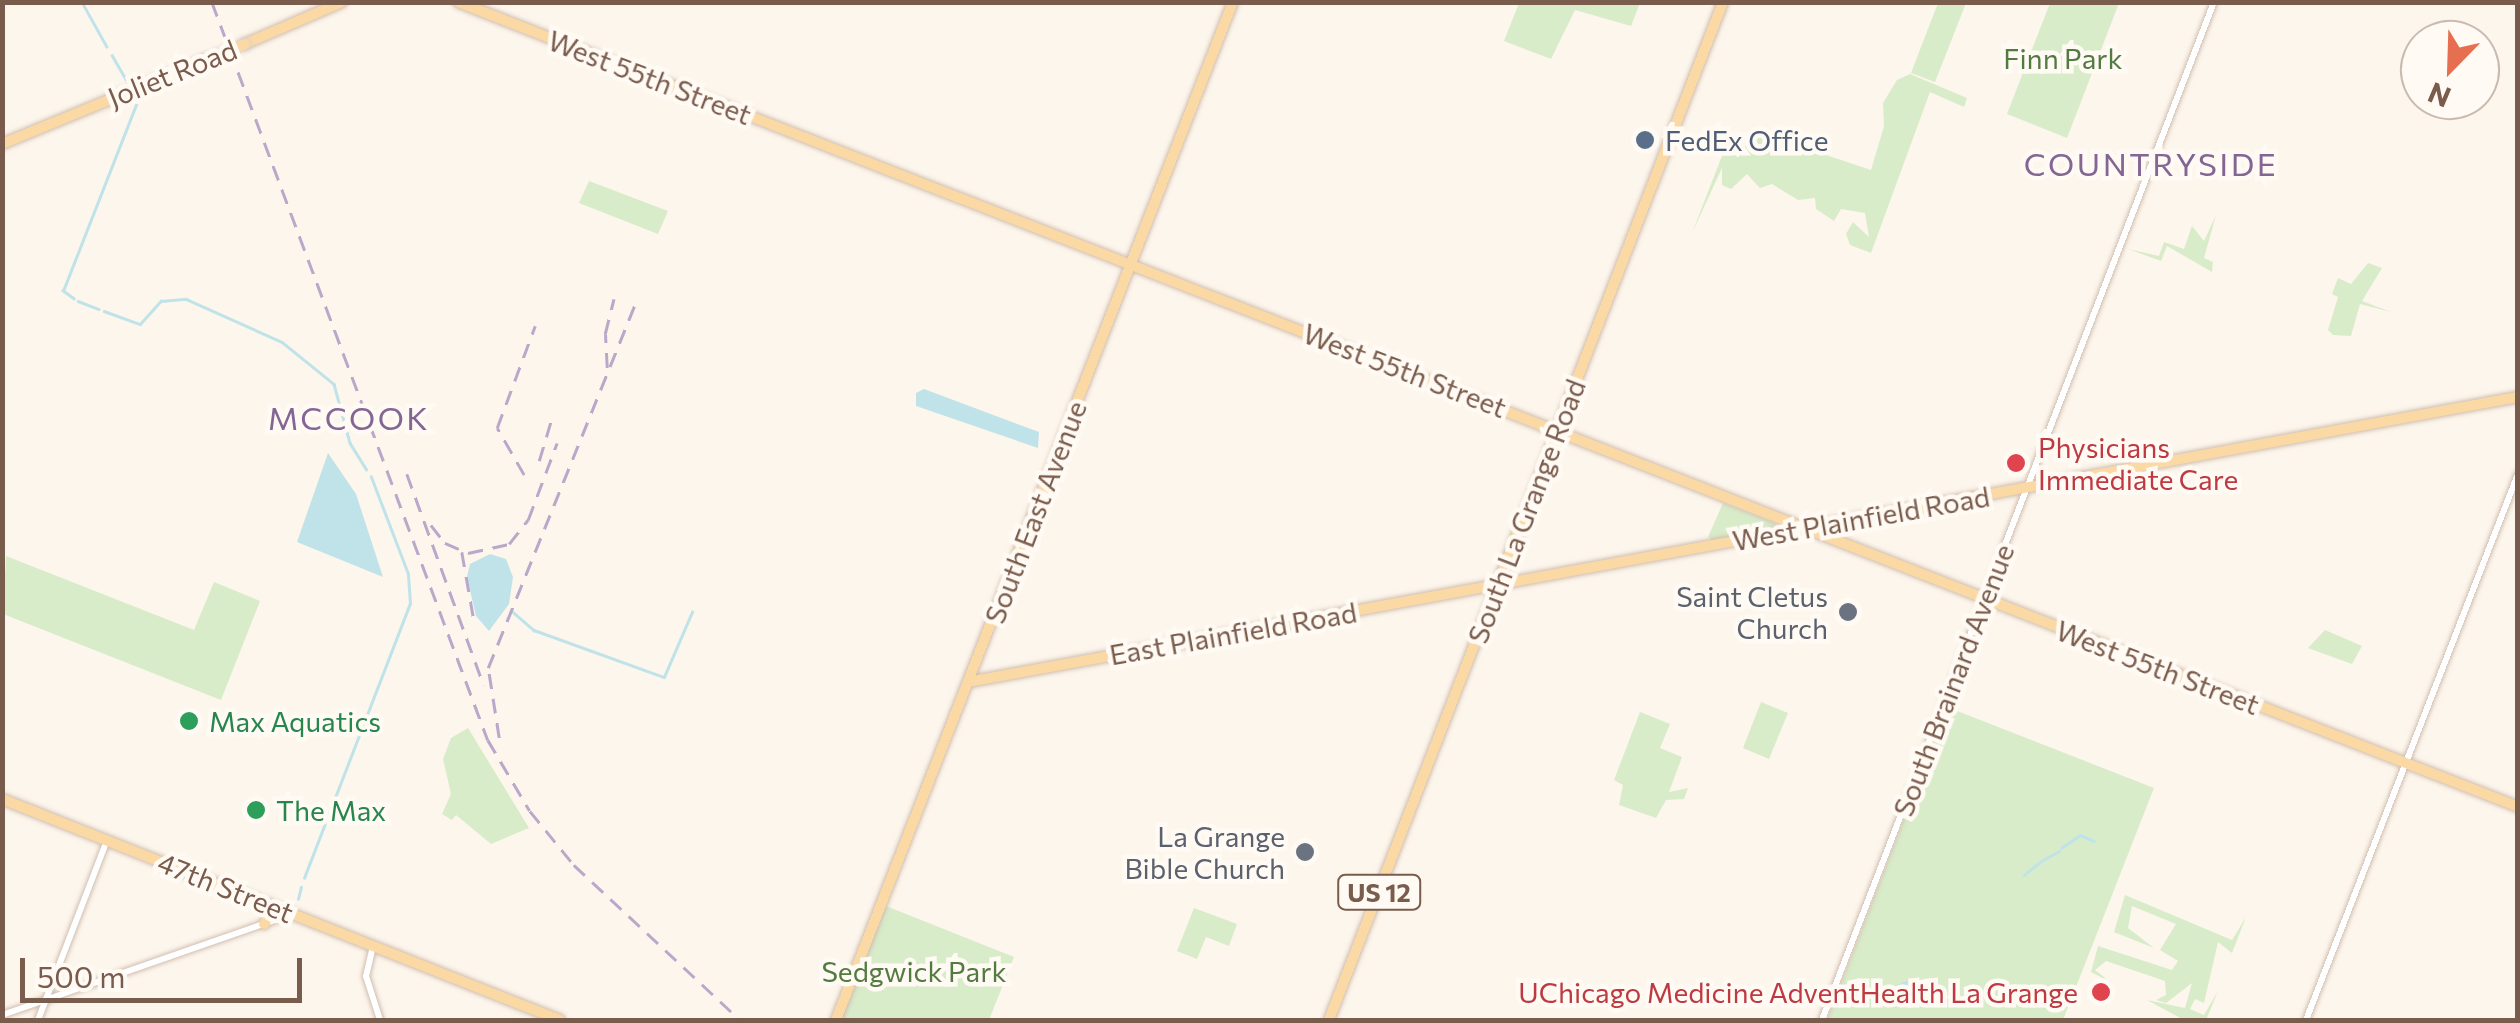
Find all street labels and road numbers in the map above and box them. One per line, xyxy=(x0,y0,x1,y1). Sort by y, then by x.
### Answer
street label: West 55th Street xyxy=(544,23,756,131)
street label: Joliet Road xyxy=(103,32,241,114)
street label: West 55th Street xyxy=(1299,316,1511,424)
street label: South La Grange Road xyxy=(1460,374,1592,648)
street label: South East Avenue xyxy=(977,396,1093,628)
street label: West Plainfield Road xyxy=(1730,479,1992,557)
street label: South Brainard Avenue xyxy=(1886,539,2020,821)
street label: East Plainfield Road xyxy=(1107,595,1359,671)
street label: West 55th Street xyxy=(2052,613,2264,721)
street label: 47th Street xyxy=(153,845,299,929)
road number: US 12 xyxy=(1336,872,1422,912)

